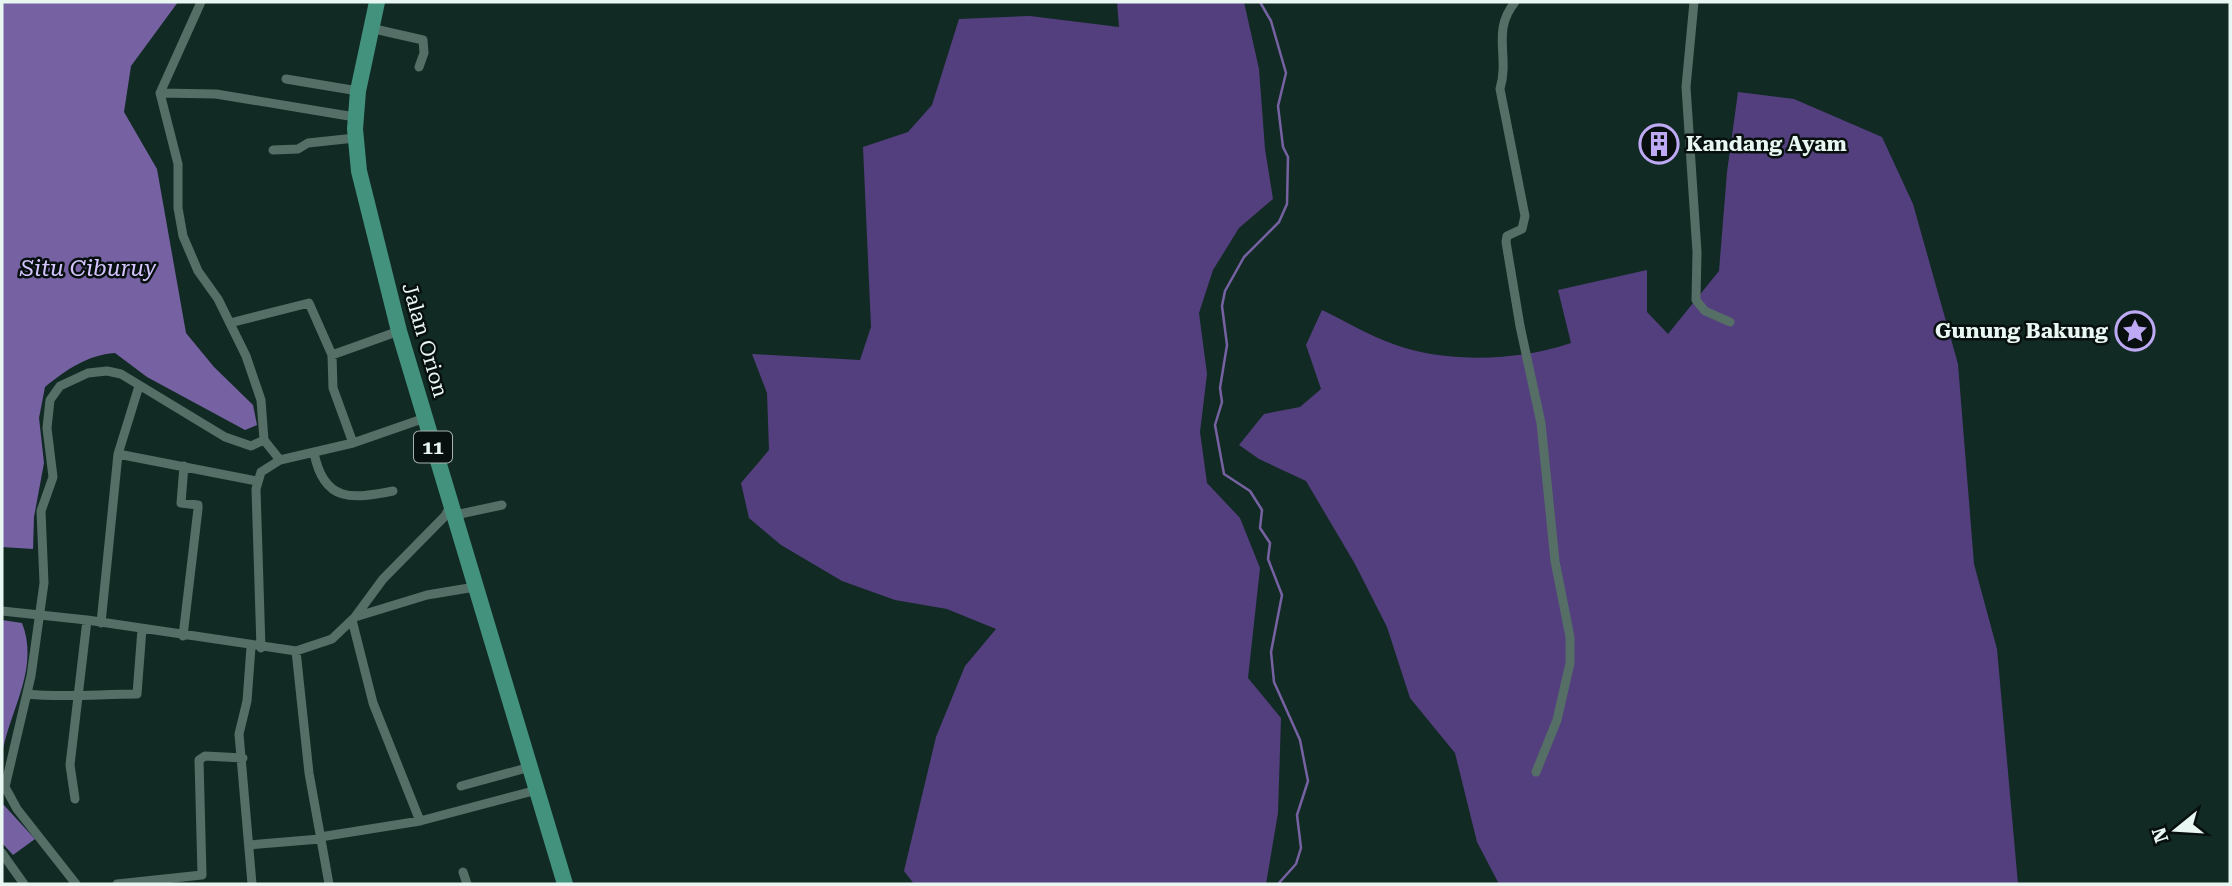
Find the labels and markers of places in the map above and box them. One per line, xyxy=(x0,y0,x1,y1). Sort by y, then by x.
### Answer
building icon: Kandang Ayam xyxy=(1638,123,1680,165)
place label: Kandang Ayam xyxy=(1686,132,1847,156)
place icon: Gunung Bakung xyxy=(2114,310,2156,352)
place label: Gunung Bakung xyxy=(1935,319,2108,343)

